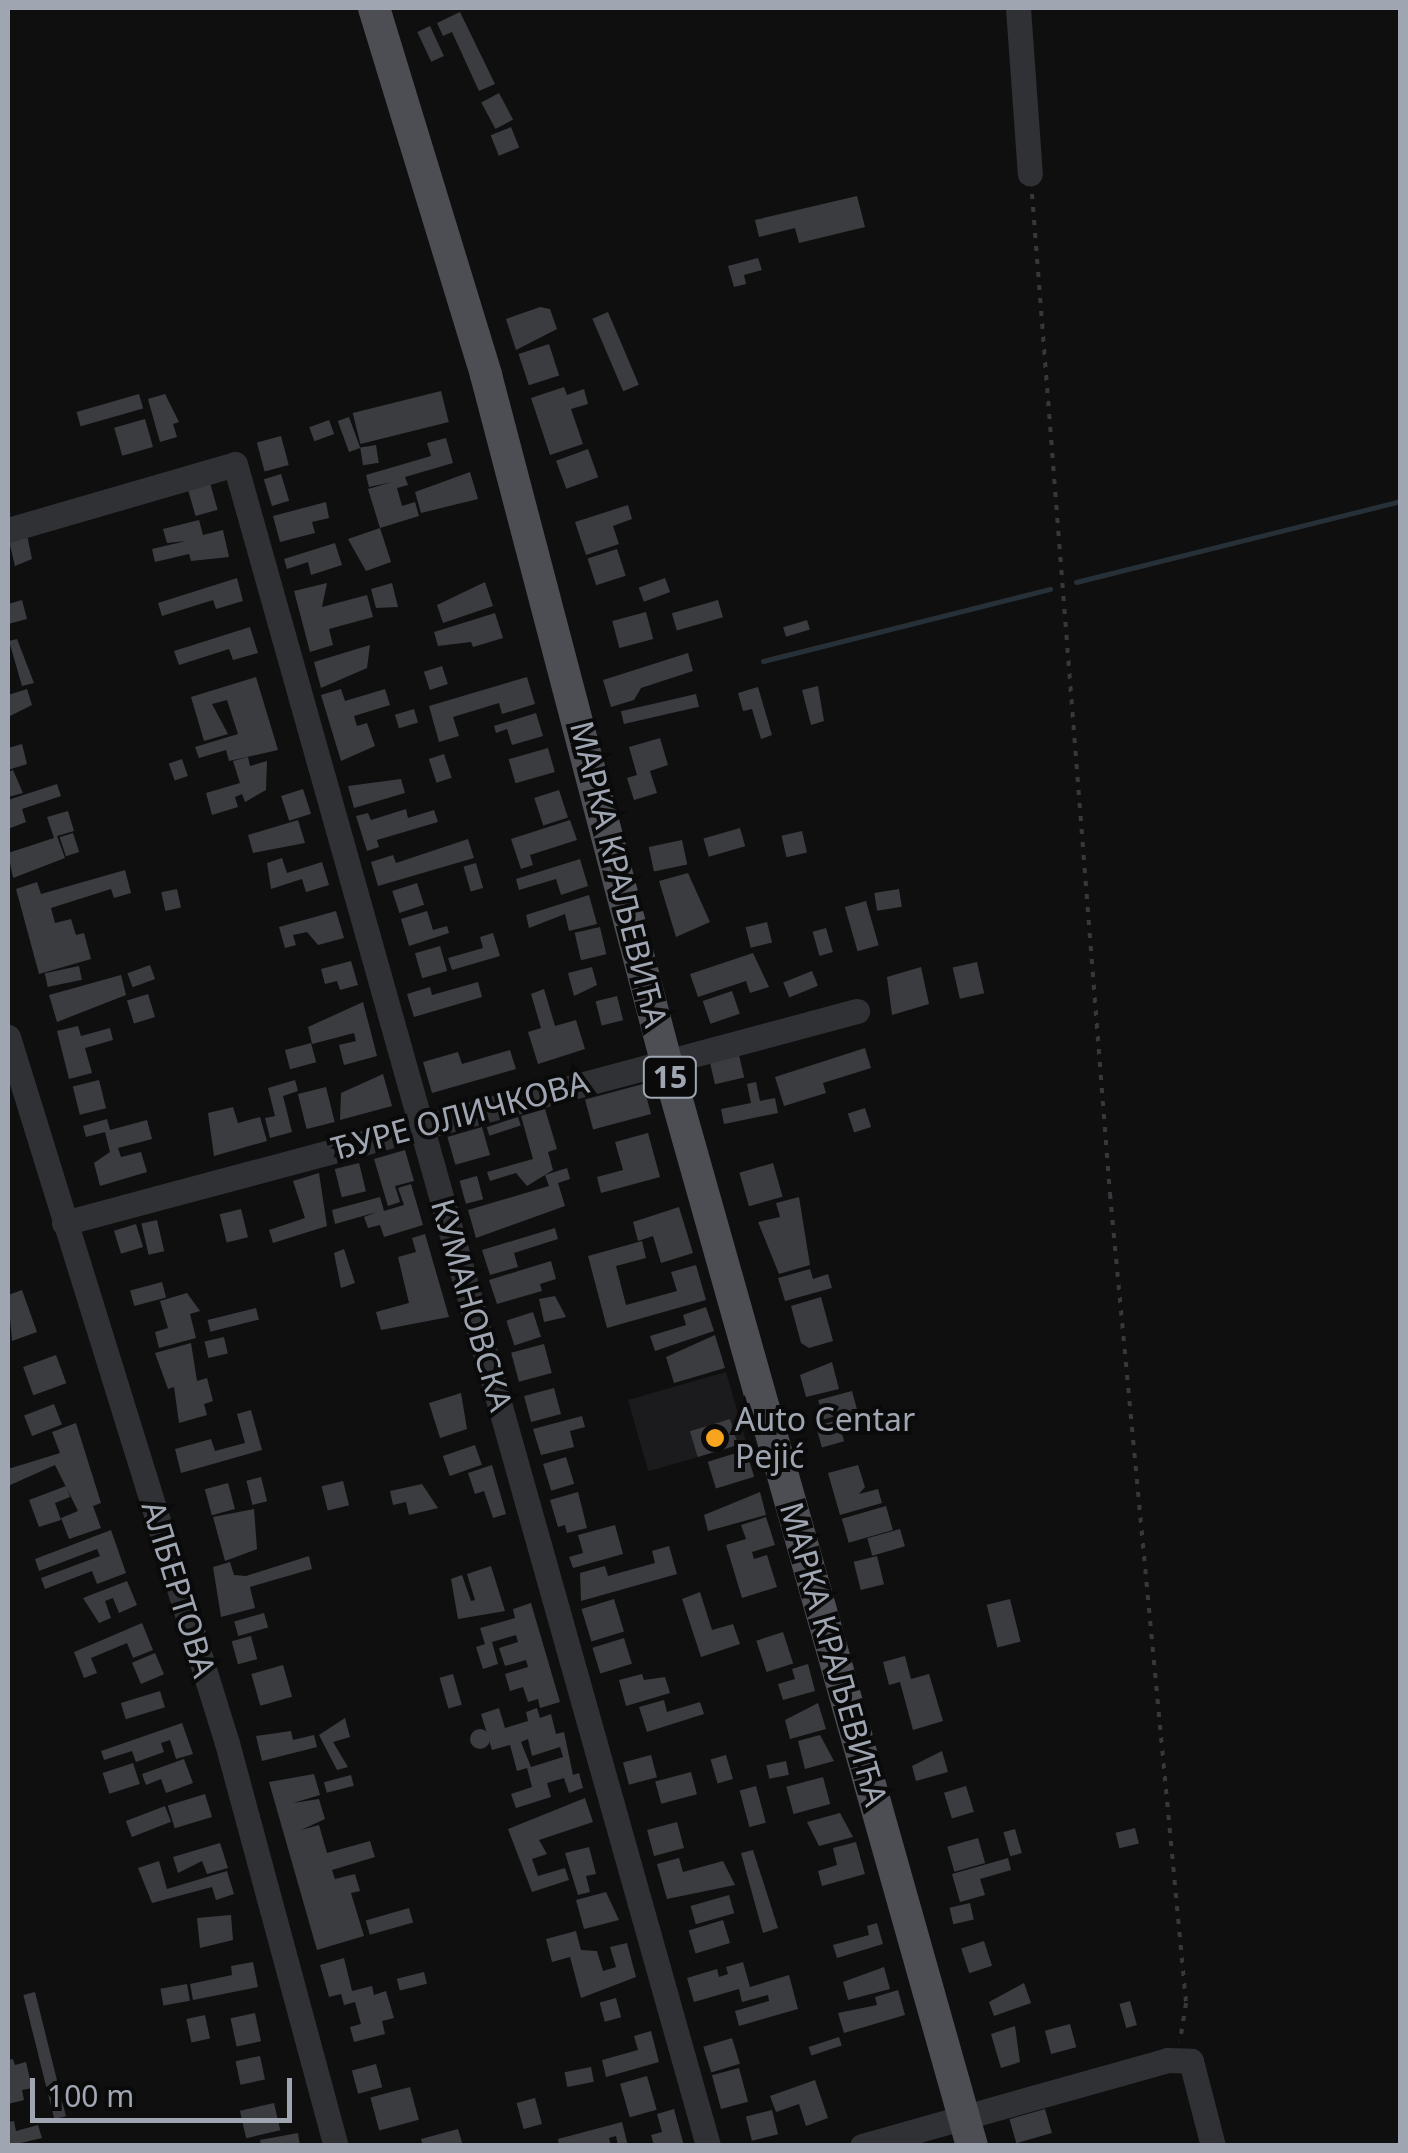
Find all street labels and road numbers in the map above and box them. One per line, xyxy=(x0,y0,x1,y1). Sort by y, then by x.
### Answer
street label: МАРКА КРАЉЕВИЋА xyxy=(562,717,676,1031)
road number: 15 xyxy=(642,1052,698,1102)
street label: ЂУРЕ ОЛИЧКОВА xyxy=(327,1062,593,1168)
street label: КУМАНОВСКА xyxy=(423,1194,521,1416)
street label: АЛБЕРТОВА xyxy=(134,1496,224,1682)
street label: МАРКА КРАЉЕВИЋА xyxy=(772,1498,896,1810)

